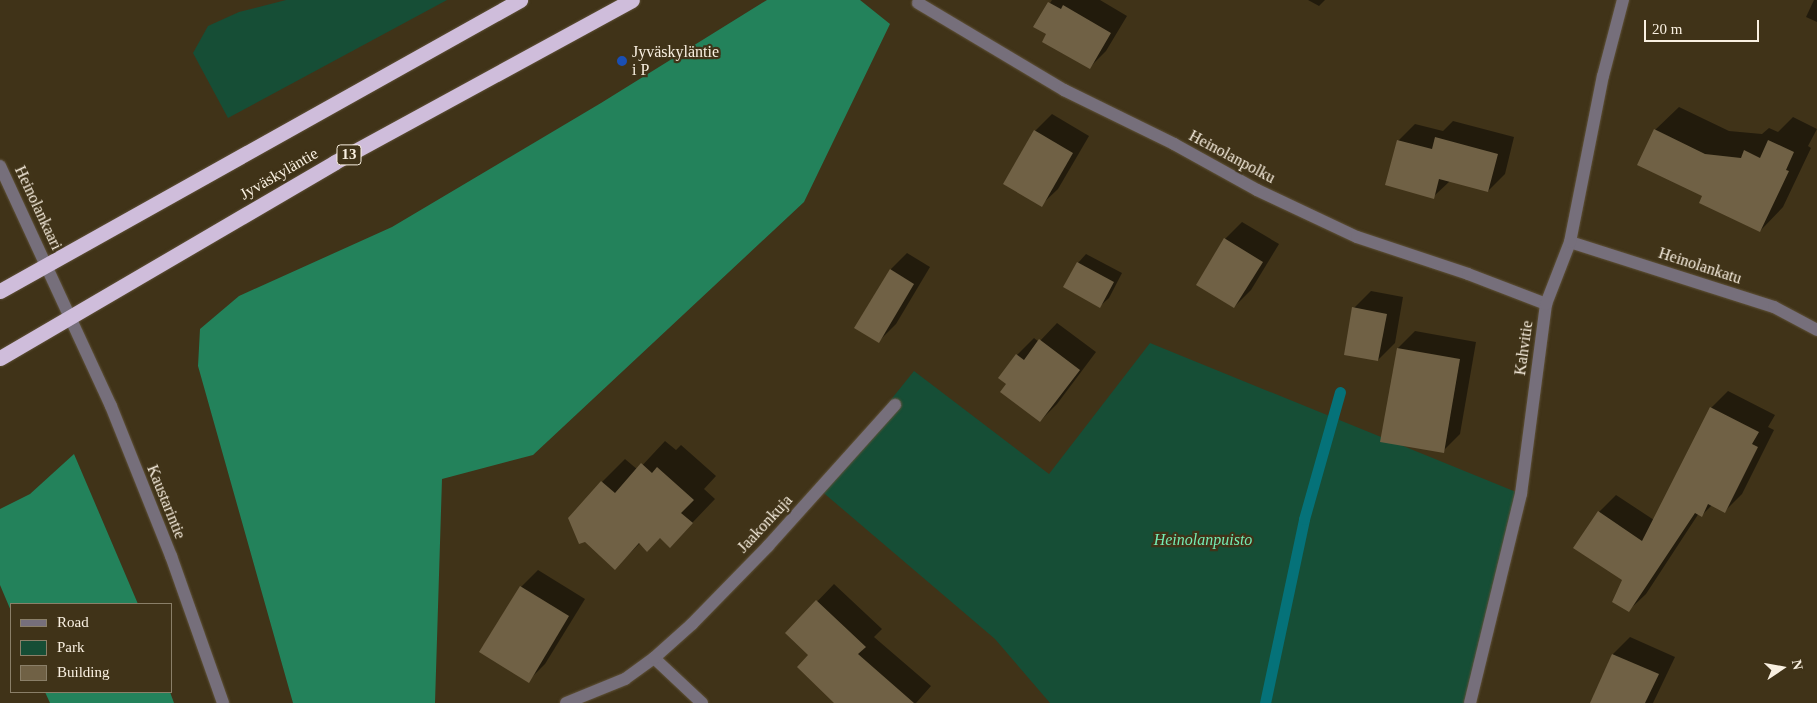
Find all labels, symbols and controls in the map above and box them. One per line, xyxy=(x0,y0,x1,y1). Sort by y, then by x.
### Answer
scale bar xyxy=(1647,10,1762,42)
text: 20 m xyxy=(1652,21,1682,37)
place label: Jyväskyläntie i P xyxy=(632,42,719,80)
marker: Jyväskyläntie i P xyxy=(616,55,628,67)
street label: Heinolanpolku xyxy=(1186,126,1278,188)
road number: 13 xyxy=(336,142,362,168)
street label: Jyväskyläntie xyxy=(236,144,322,204)
street label: Heinolankaari xyxy=(10,163,66,253)
street label: Heinolankatu xyxy=(1656,244,1744,288)
street label: Kahvitie xyxy=(1511,319,1537,377)
street label: Kaustarintie xyxy=(142,462,190,542)
street label: Jaakonkuja xyxy=(733,491,797,557)
park label: Heinolanpuisto xyxy=(1154,530,1252,550)
legend xyxy=(10,603,172,693)
text: Road xyxy=(57,614,89,630)
text: Park xyxy=(57,639,85,655)
north arrow xyxy=(1757,643,1807,693)
text: N xyxy=(1789,658,1806,671)
text: Building xyxy=(57,664,110,680)

